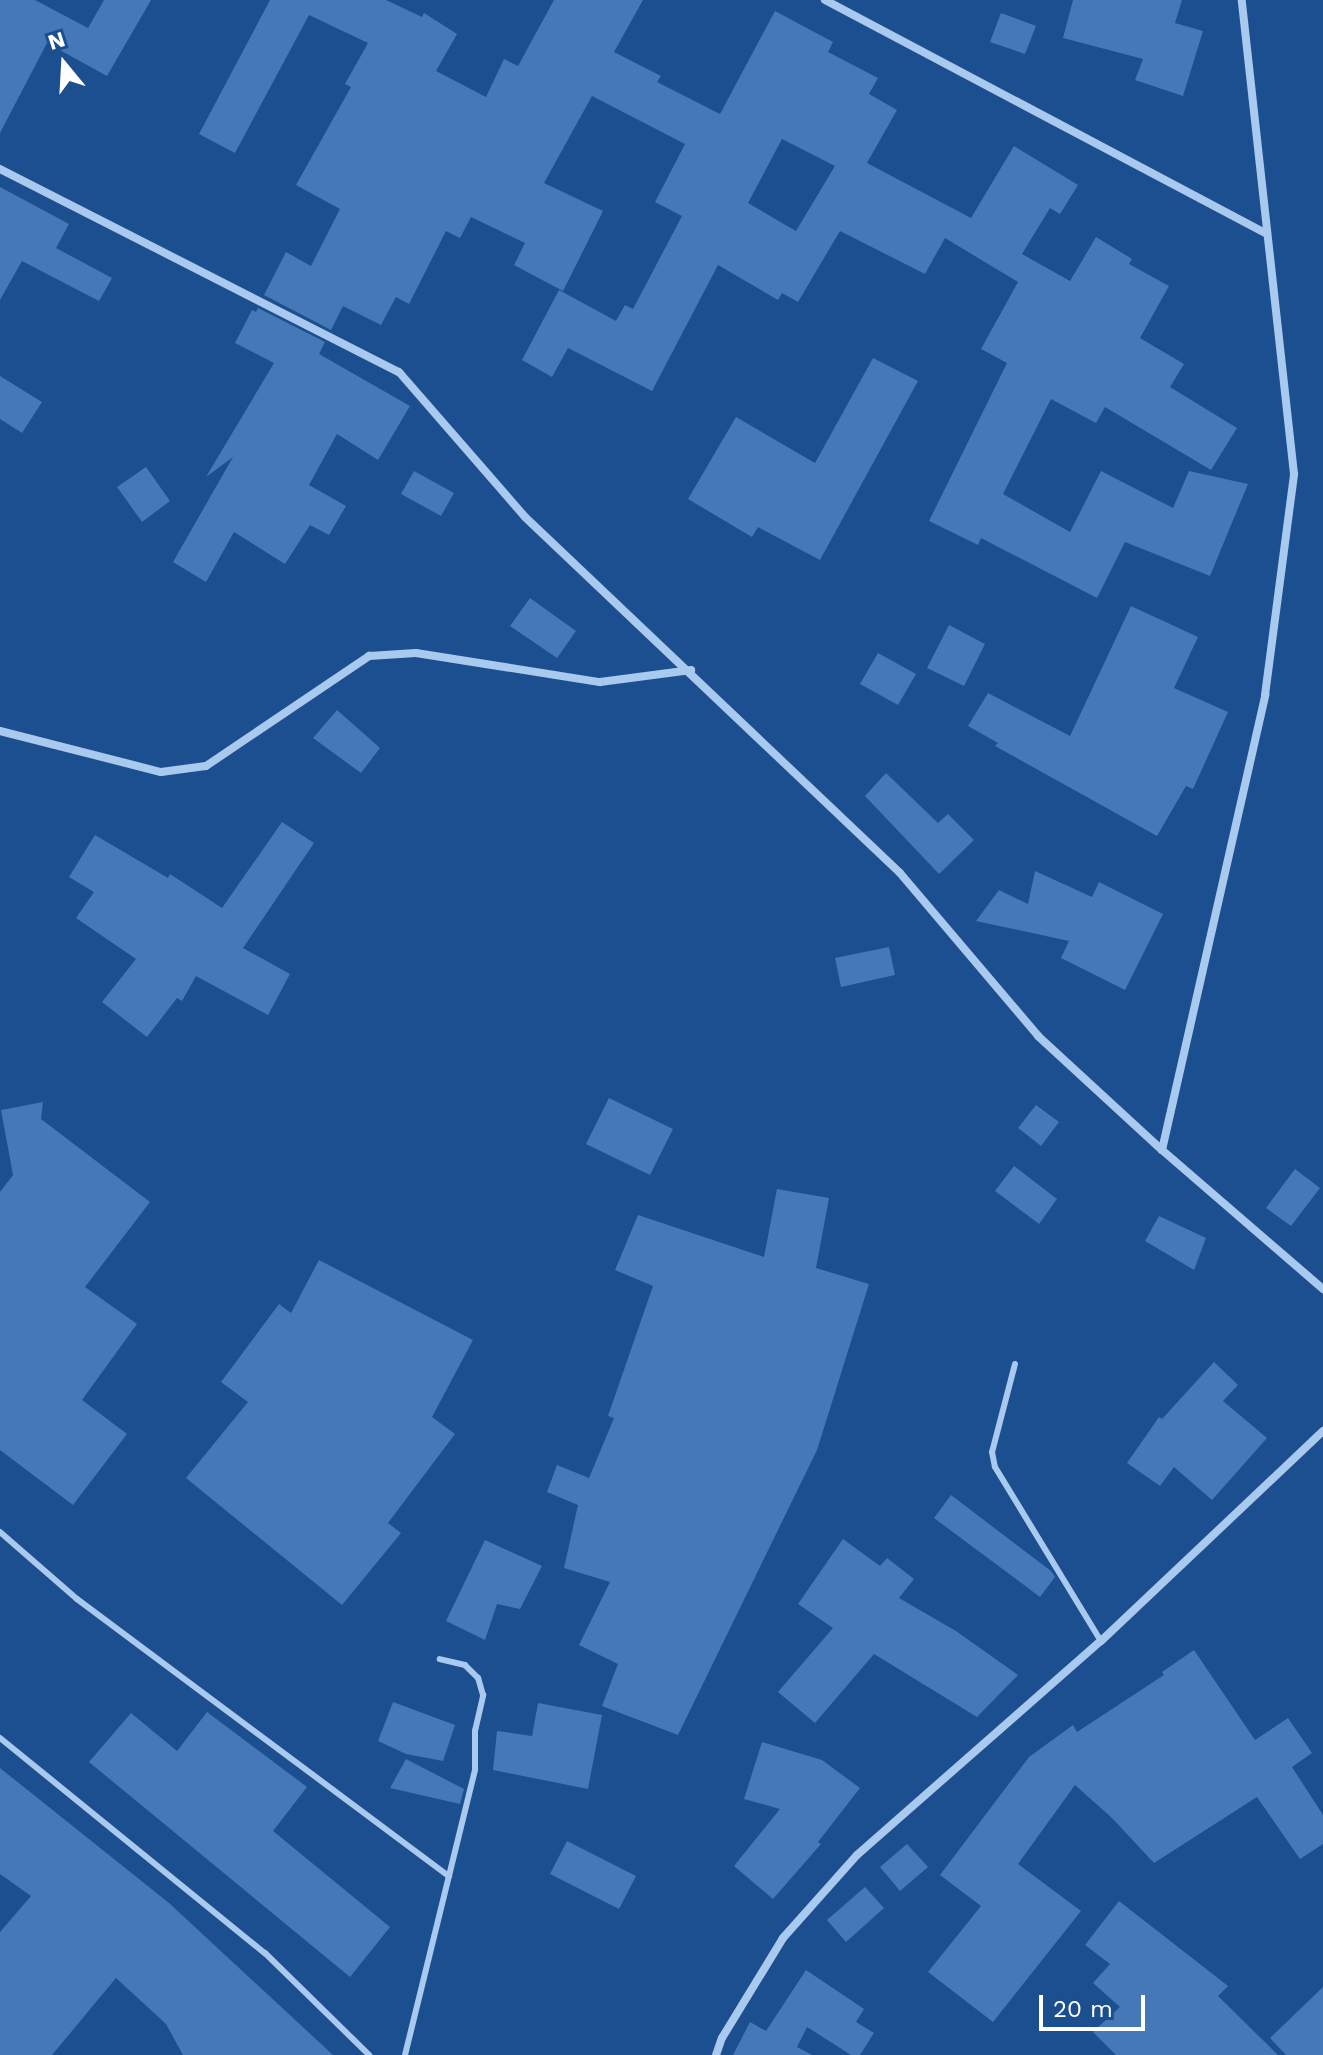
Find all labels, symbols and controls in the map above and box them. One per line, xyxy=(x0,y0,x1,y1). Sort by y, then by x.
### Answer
north arrow xyxy=(24,24,104,104)
text: N xyxy=(45,26,68,55)
scale bar xyxy=(1043,1979,1149,2029)
text: 20 m xyxy=(1053,1995,1113,2023)

